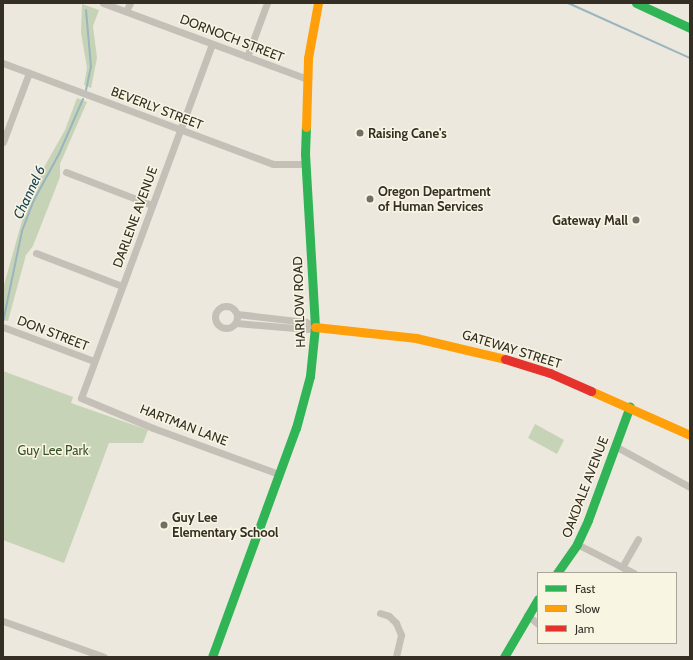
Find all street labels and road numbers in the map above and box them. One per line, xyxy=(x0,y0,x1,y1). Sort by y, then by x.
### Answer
street label: DORNOCH STREET xyxy=(178,11,286,65)
street label: BEVERLY STREET xyxy=(109,83,205,133)
street label: DARLENE AVENUE xyxy=(109,164,161,270)
street label: HARLOW ROAD xyxy=(290,256,308,348)
street label: DON STREET xyxy=(15,312,91,354)
street label: GATEWAY STREET xyxy=(460,326,564,372)
street label: HARTMAN LANE xyxy=(138,401,230,449)
street label: OAKDALE AVENUE xyxy=(558,434,612,540)

